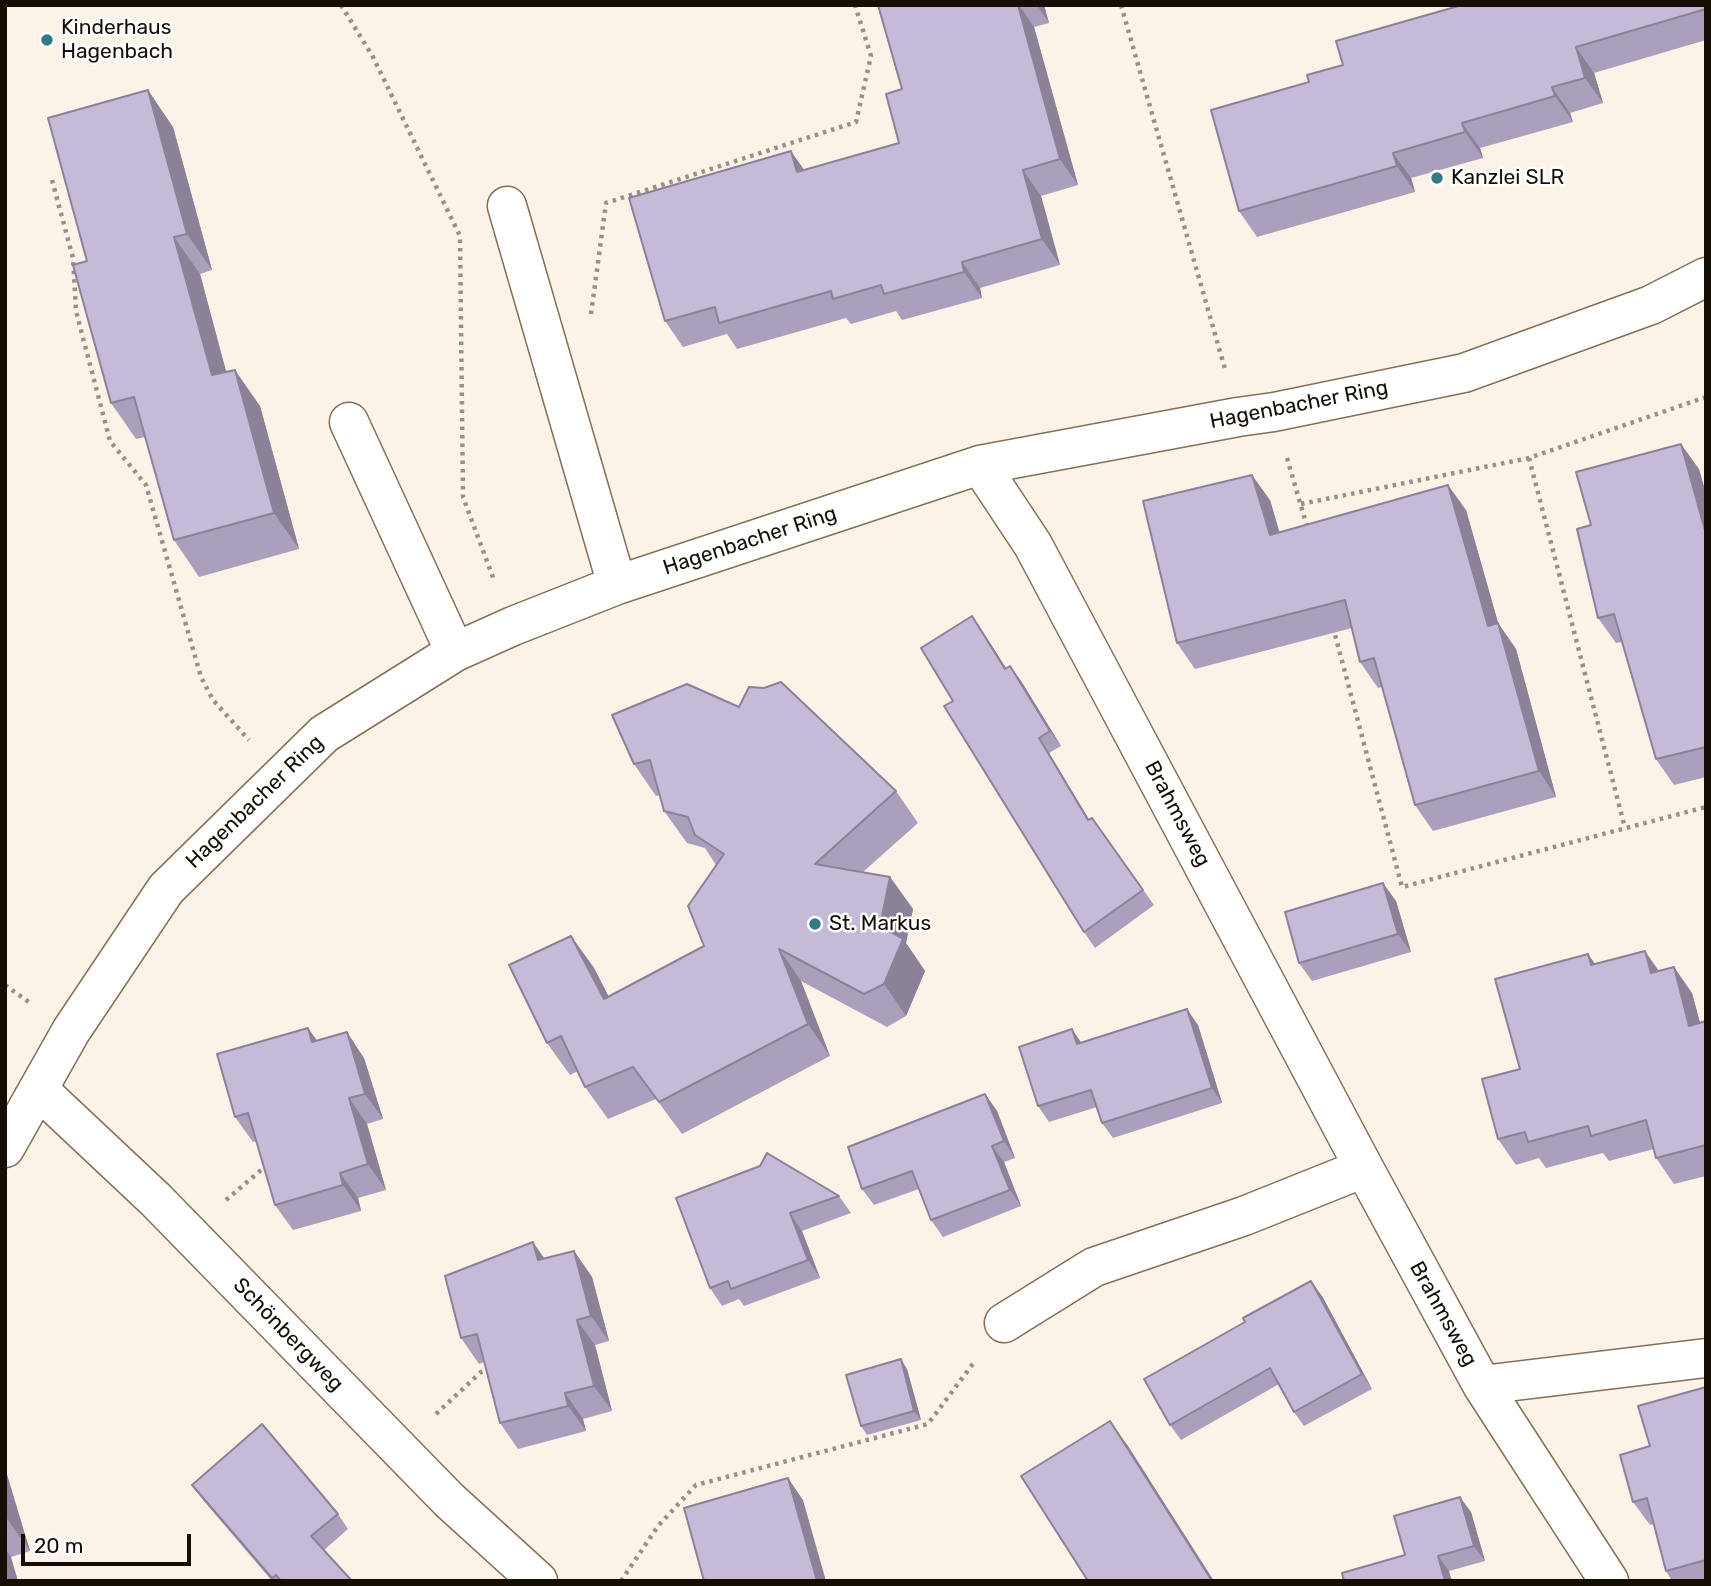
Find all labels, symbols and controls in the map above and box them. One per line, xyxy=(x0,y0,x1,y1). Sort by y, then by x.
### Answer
place label: Kinderhaus Hagenbach xyxy=(61,15,173,65)
marker: Kinderhaus Hagenbach xyxy=(39,32,55,48)
place label: Kanzlei SLR xyxy=(1451,165,1564,191)
marker: Kanzlei SLR xyxy=(1429,170,1445,186)
street label: Hagenbacher Ring xyxy=(1208,375,1390,435)
street label: Hagenbacher Ring xyxy=(660,501,840,581)
street label: Hagenbacher Ring xyxy=(181,730,329,874)
street label: Brahmsweg xyxy=(1139,757,1215,871)
place label: St. Markus xyxy=(829,911,931,937)
marker: St. Markus xyxy=(807,916,823,932)
street label: Brahmsweg xyxy=(1404,1257,1482,1371)
street label: Schönbergweg xyxy=(228,1273,348,1397)
scale bar xyxy=(24,1520,194,1564)
text: 20 m xyxy=(34,1533,83,1558)

